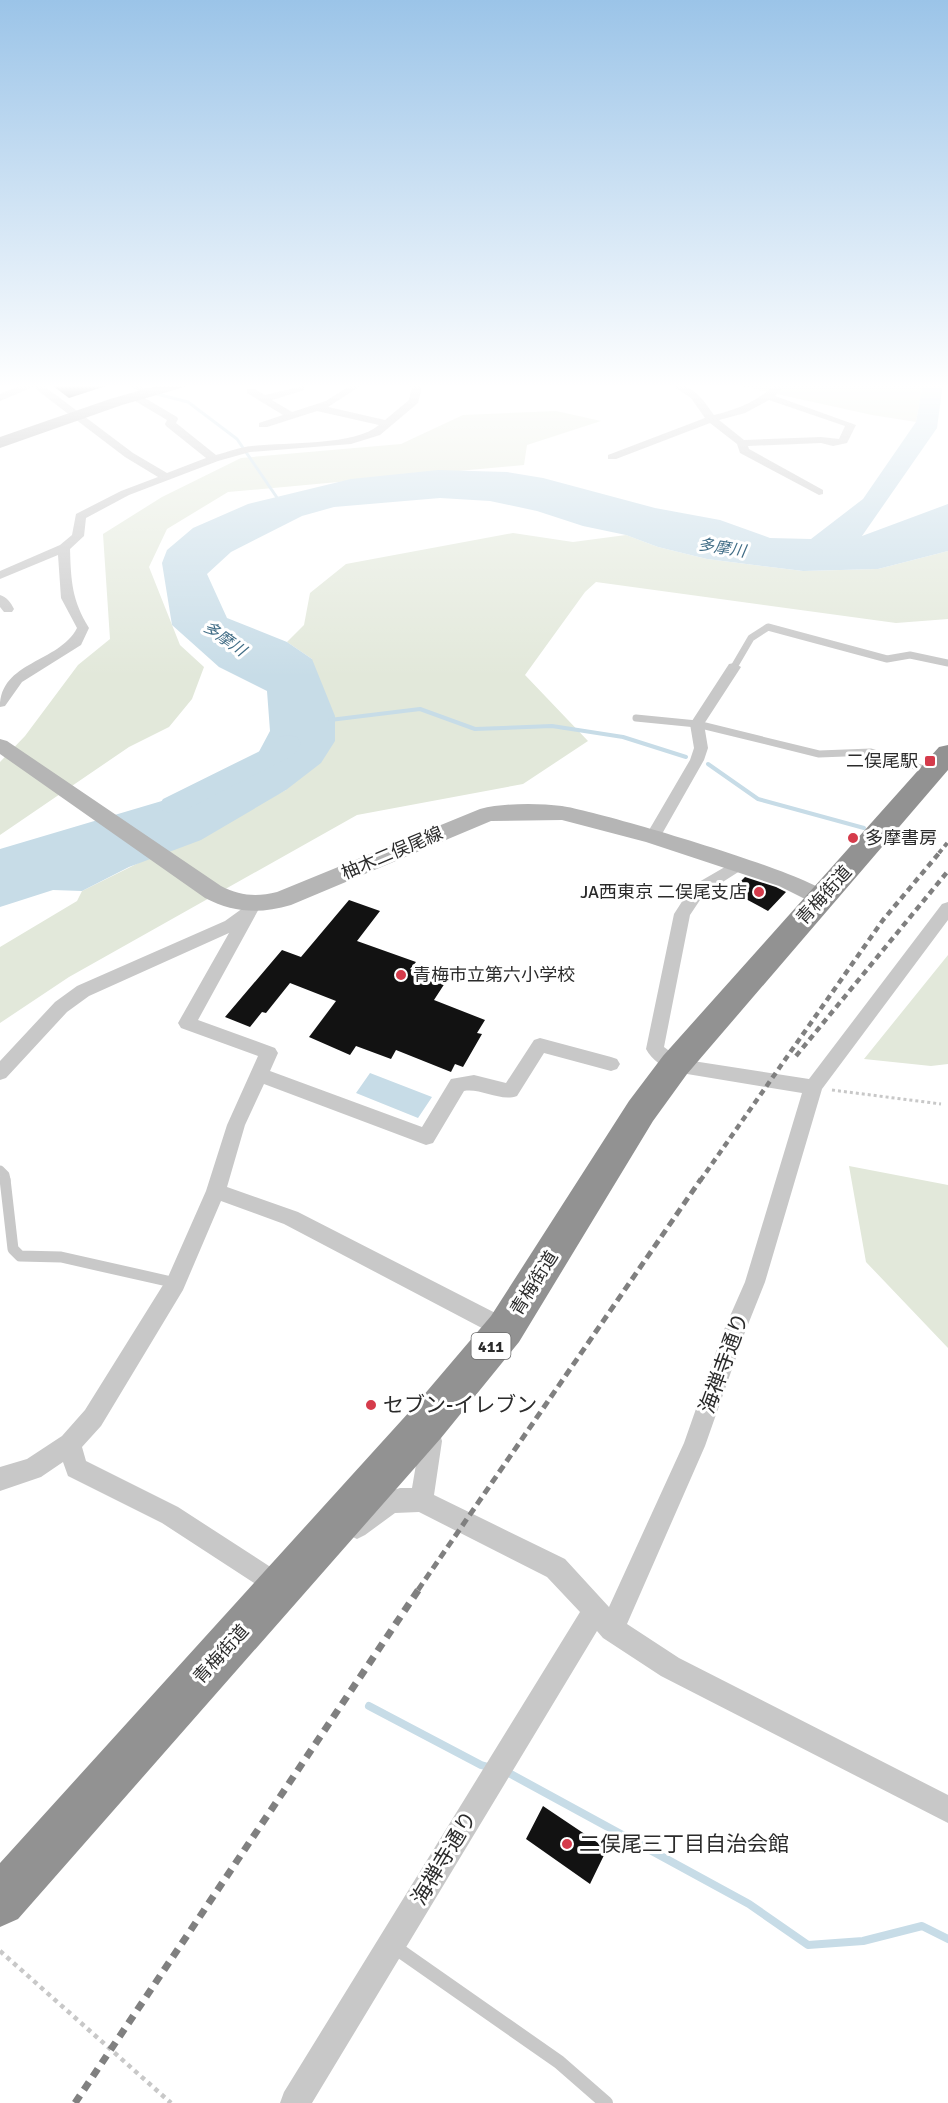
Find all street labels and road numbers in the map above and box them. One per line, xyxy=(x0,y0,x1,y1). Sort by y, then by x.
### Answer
street label: 柚木二俣尾線 xyxy=(338,822,446,884)
street label: 青梅街道 xyxy=(792,861,856,929)
street label: 青梅街道 xyxy=(506,1247,562,1319)
street label: 海禅寺通り xyxy=(694,1309,754,1417)
road number: 411 xyxy=(472,1333,510,1359)
street label: 青梅街道 xyxy=(189,1620,253,1688)
street label: 海禅寺通り xyxy=(406,1806,482,1910)

